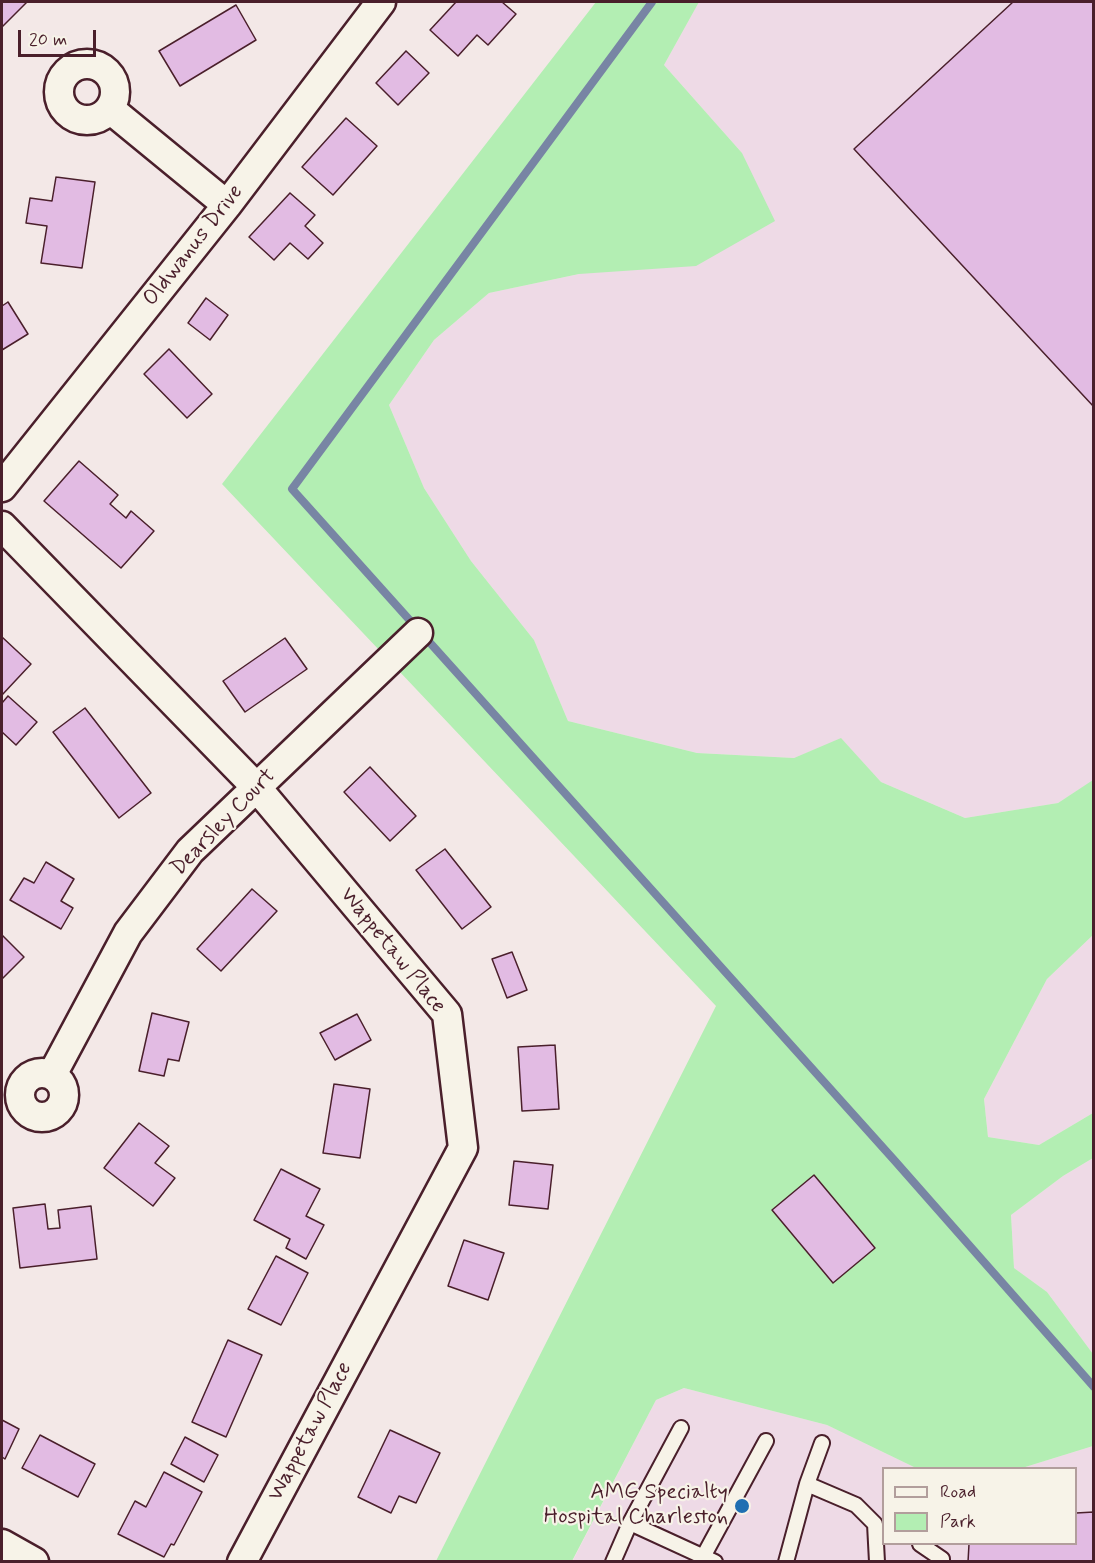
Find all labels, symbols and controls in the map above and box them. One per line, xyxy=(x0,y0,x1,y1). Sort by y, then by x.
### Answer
scale bar xyxy=(21,18,99,56)
text: 20 m xyxy=(29,28,67,52)
street label: Oldwanus Drive xyxy=(138,180,250,312)
street label: Dearsley Court xyxy=(166,764,282,882)
street label: Wappetaw Place xyxy=(333,883,451,1019)
street label: Wappetaw Place xyxy=(263,1358,359,1506)
legend xyxy=(882,1467,1077,1545)
place label: AMG Specialty Hospital Charleston xyxy=(544,1480,728,1532)
text: Road xyxy=(940,1480,976,1504)
marker: AMG Specialty Hospital Charleston xyxy=(733,1497,751,1515)
text: Park xyxy=(940,1510,976,1534)

